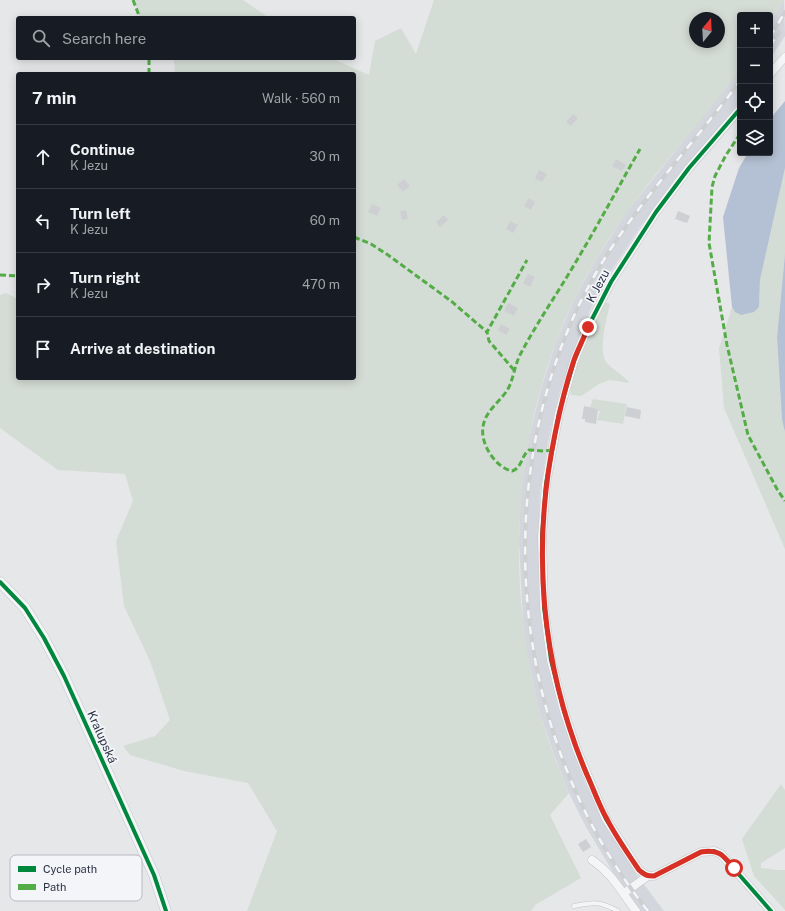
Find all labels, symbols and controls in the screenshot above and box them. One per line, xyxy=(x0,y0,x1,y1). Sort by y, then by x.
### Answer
north arrow xyxy=(689,12,725,48)
map controls xyxy=(737,12,773,156)
button: + xyxy=(737,12,773,48)
search box xyxy=(16,16,356,60)
icon: search xyxy=(30,27,52,49)
text: Search here xyxy=(62,30,146,47)
button: − xyxy=(737,48,773,84)
button: locate xyxy=(737,84,773,120)
text: 7 min xyxy=(32,88,76,108)
text: Walk · 560 m xyxy=(262,91,340,106)
button: layers xyxy=(737,120,773,156)
text: Continue xyxy=(70,141,135,158)
icon: ahead xyxy=(32,146,54,168)
text: 30 m xyxy=(310,149,340,164)
text: K Jezu xyxy=(70,158,108,173)
text: Turn left xyxy=(70,205,131,222)
icon: left xyxy=(32,210,54,232)
text: 60 m xyxy=(310,213,340,228)
text: K Jezu xyxy=(70,222,108,237)
street label: K Jezu xyxy=(584,267,612,305)
text: Turn right xyxy=(70,269,140,286)
icon: right xyxy=(32,274,54,296)
text: 470 m xyxy=(302,277,340,292)
text: K Jezu xyxy=(70,286,108,301)
route end xyxy=(579,318,597,336)
icon: arrive xyxy=(32,338,54,360)
text: Arrive at destination xyxy=(70,340,215,357)
street label: Kralupská xyxy=(84,708,120,766)
legend xyxy=(10,855,142,901)
route start xyxy=(725,859,743,877)
text: Cycle path xyxy=(43,863,97,875)
text: Path xyxy=(43,881,66,893)

